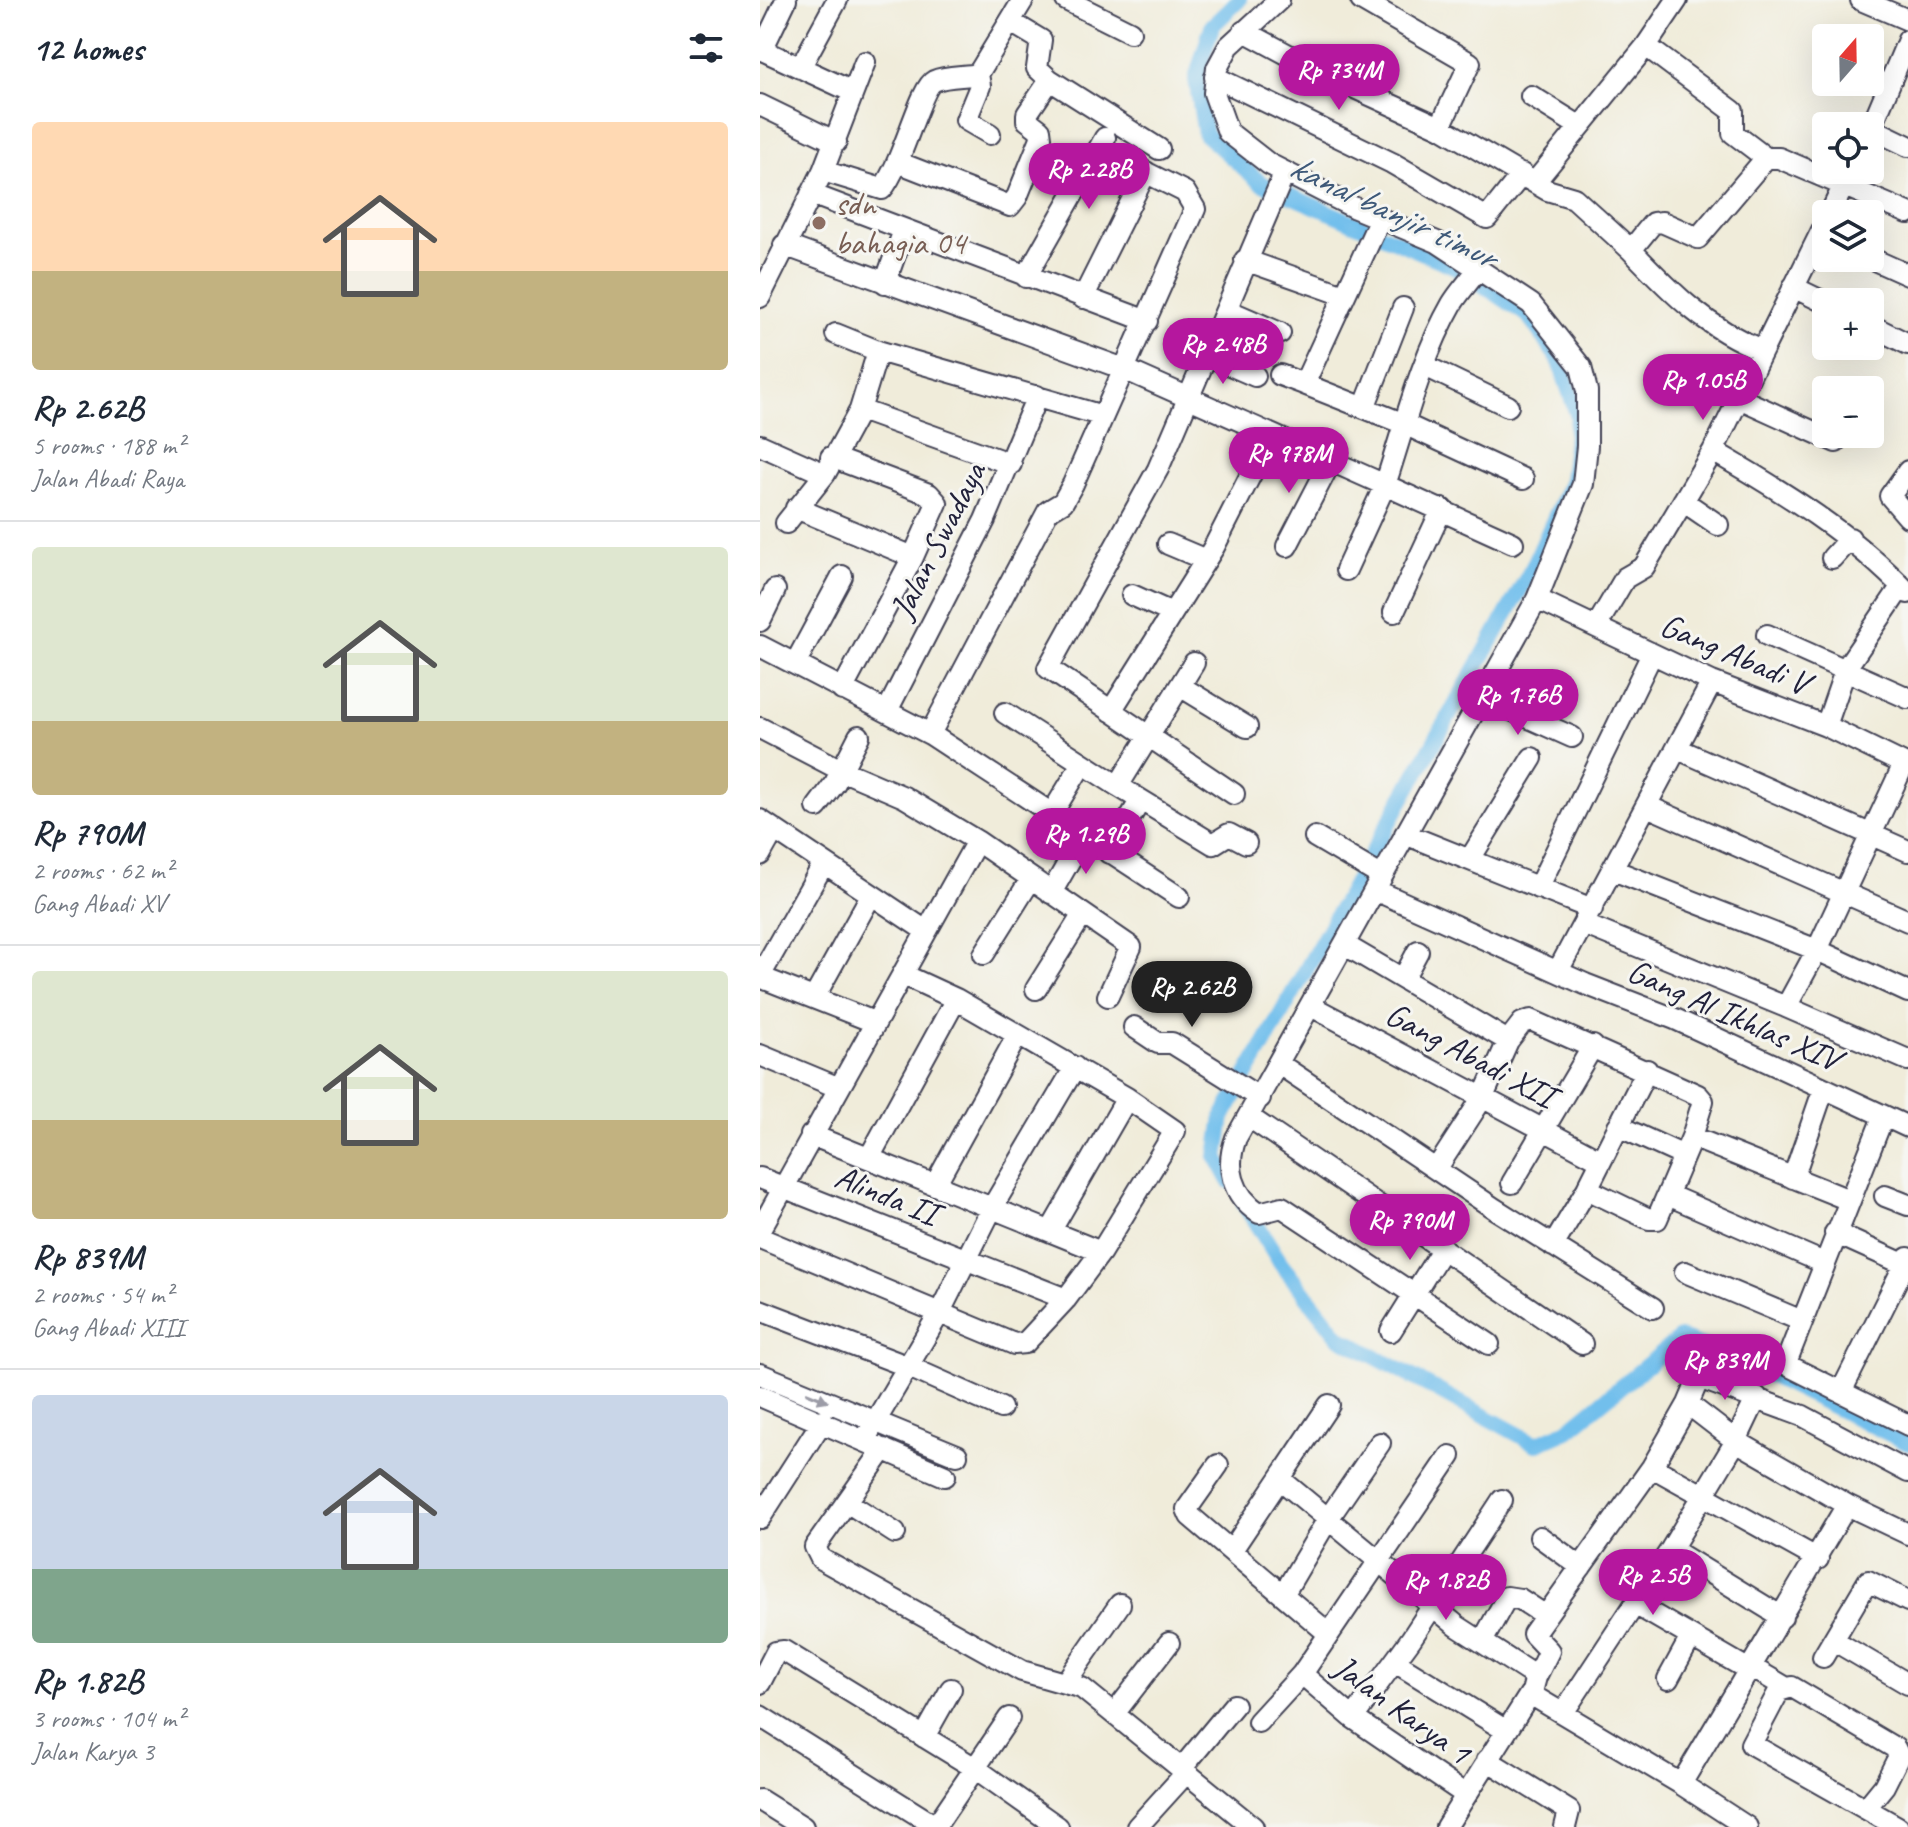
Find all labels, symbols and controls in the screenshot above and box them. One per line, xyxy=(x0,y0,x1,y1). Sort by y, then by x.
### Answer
north arrow xyxy=(1812,24,1884,96)
map controls xyxy=(1812,24,1884,448)
icon: filters xyxy=(684,26,728,70)
text: 12 homes xyxy=(32,27,143,70)
pin: Rp 734M xyxy=(1265,44,1413,112)
text: Rp 734M xyxy=(1297,53,1381,86)
button: locate xyxy=(1812,112,1884,184)
pin: Rp 2.28B xyxy=(1006,143,1172,211)
water label: kanal banjir timur xyxy=(1282,143,1508,281)
text: Rp 2.28B xyxy=(1047,152,1131,185)
icon: home xyxy=(308,174,452,318)
place label: sdn bahagia 04 xyxy=(835,182,969,264)
button: layers xyxy=(1812,200,1884,272)
marker: sdn bahagia 04 xyxy=(810,214,828,232)
button: + xyxy=(1812,288,1884,360)
pin: Rp 2.48B xyxy=(1140,318,1306,386)
text: Rp 2.48B xyxy=(1181,327,1265,360)
pin: Rp 1.05B xyxy=(1620,354,1786,422)
text: Rp 1.05B xyxy=(1661,363,1745,396)
button: − xyxy=(1812,376,1884,448)
text: Rp 2.62B xyxy=(32,386,143,429)
pin: Rp 978M xyxy=(1215,427,1363,495)
text: 5 rooms · 188 m² xyxy=(32,429,184,462)
text: Rp 978M xyxy=(1247,436,1331,469)
street label: Jalan Swadaya xyxy=(879,453,996,627)
text: Jalan Abadi Raya xyxy=(32,462,184,495)
icon: home xyxy=(308,599,452,743)
street label: Gang Abadi V xyxy=(1654,603,1821,706)
pin: Rp 1.76B xyxy=(1435,669,1601,737)
text: Rp 1.76B xyxy=(1475,678,1561,711)
pin: Rp 1.29B xyxy=(1003,808,1169,876)
text: Rp 790M xyxy=(32,811,142,854)
text: Rp 1.29B xyxy=(1044,817,1128,850)
text: 2 rooms · 62 m² xyxy=(32,854,173,887)
text: Gang Abadi XV xyxy=(32,887,166,920)
street label: Gang Al Ikhlas XIV xyxy=(1621,949,1852,1083)
pin: Rp 2.62B xyxy=(1109,961,1275,1029)
text: Rp 2.62B xyxy=(1149,970,1235,1003)
street label: Gang Abadi XII xyxy=(1379,992,1569,1121)
icon: home xyxy=(308,1023,452,1167)
street label: Alinda II xyxy=(829,1154,952,1237)
pin: Rp 790M xyxy=(1336,1194,1484,1262)
text: Rp 790M xyxy=(1368,1203,1452,1236)
text: Rp 839M xyxy=(32,1235,143,1278)
text: 2 rooms · 54 m² xyxy=(32,1278,173,1311)
text: Gang Abadi XIII xyxy=(32,1311,185,1344)
pin: Rp 839M xyxy=(1651,1334,1799,1402)
text: Rp 839M xyxy=(1683,1343,1767,1376)
one-way arrow xyxy=(805,1391,829,1404)
icon: home xyxy=(308,1447,452,1591)
pin: Rp 2.5B xyxy=(1579,1549,1727,1617)
pin: Rp 1.82B xyxy=(1363,1554,1529,1622)
text: Rp 2.5B xyxy=(1617,1558,1689,1591)
text: Rp 1.82B xyxy=(1404,1563,1488,1596)
street label: Jalan Karya 1 xyxy=(1324,1644,1481,1775)
text: Rp 1.82B xyxy=(32,1659,143,1702)
text: 3 rooms · 104 m² xyxy=(32,1702,184,1735)
text: Jalan Karya 3 xyxy=(32,1735,154,1768)

